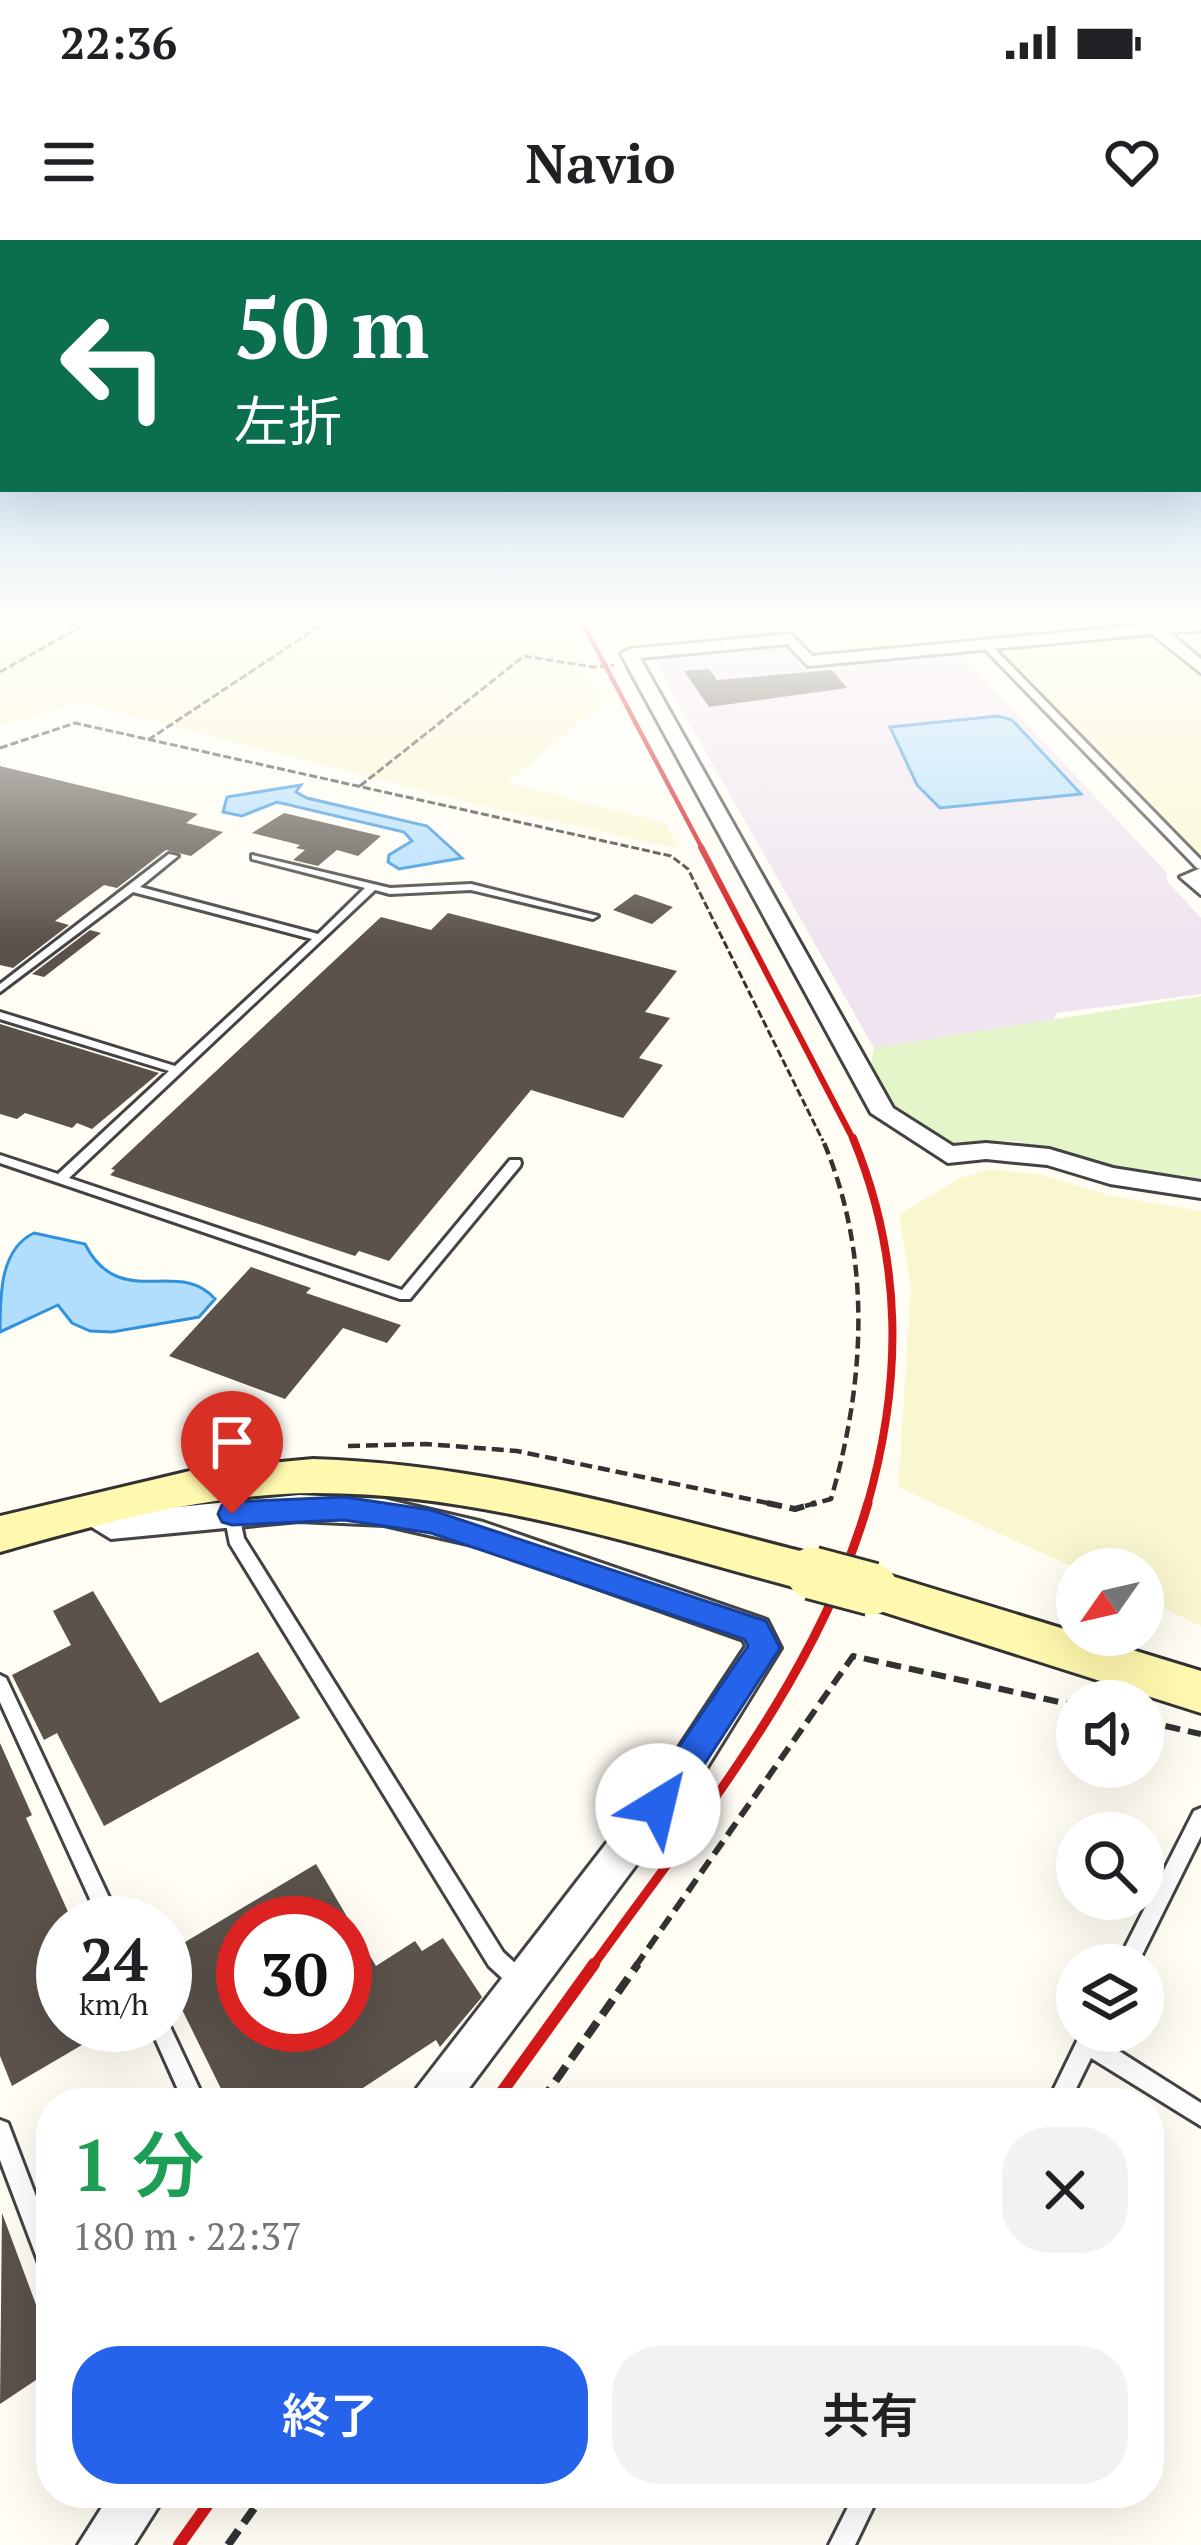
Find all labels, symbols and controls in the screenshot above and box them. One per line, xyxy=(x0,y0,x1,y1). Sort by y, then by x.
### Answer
text: 22:36 xyxy=(60,12,177,72)
text: Navio xyxy=(525,127,676,198)
icon: menu xyxy=(36,129,102,195)
icon: heart xyxy=(1099,129,1165,195)
text: 50 m xyxy=(234,271,429,382)
icon: left xyxy=(36,288,192,444)
text: 左折 xyxy=(234,385,342,456)
pin xyxy=(181,1391,283,1514)
icon: arrive xyxy=(199,1409,265,1475)
north arrow xyxy=(1056,1548,1164,1656)
map controls xyxy=(1056,1548,1164,2052)
button: sound xyxy=(1056,1680,1164,1788)
position arrow xyxy=(595,1743,721,1869)
button: search xyxy=(1056,1812,1164,1920)
speed limit sign: 30 xyxy=(216,1896,372,2052)
text: 24 xyxy=(80,1919,148,1998)
button: layers xyxy=(1056,1944,1164,2052)
text: km/h xyxy=(79,1984,149,2024)
text: 1 分 xyxy=(72,2116,204,2212)
button: close xyxy=(1002,2127,1128,2253)
text: 180 m · 22:37 xyxy=(72,2209,302,2261)
button: 終了 xyxy=(72,2346,588,2484)
button: 共有 xyxy=(612,2346,1128,2484)

